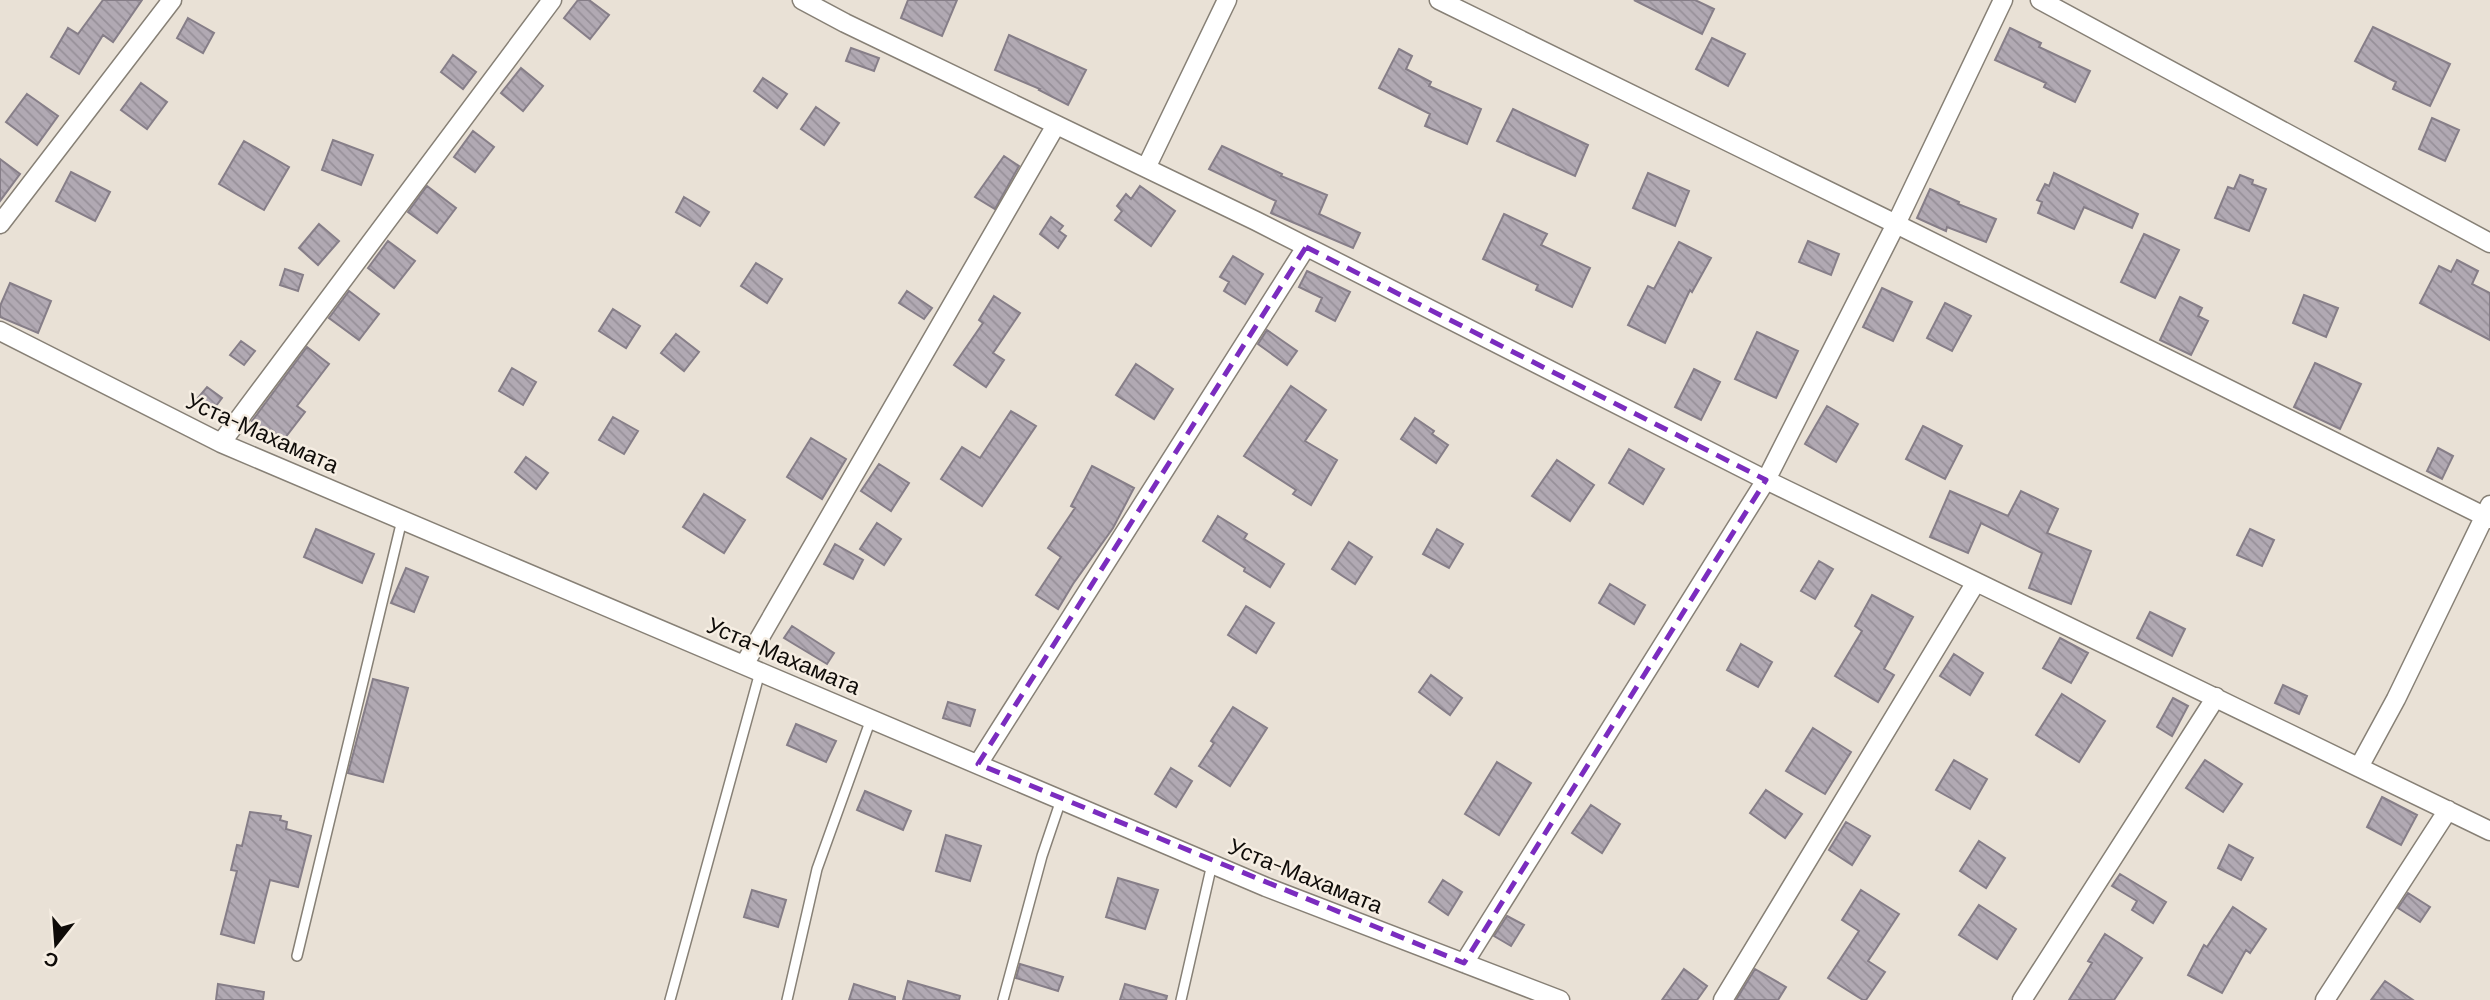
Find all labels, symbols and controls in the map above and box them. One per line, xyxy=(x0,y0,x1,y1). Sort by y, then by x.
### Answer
street label: Уста-Махамата xyxy=(182,386,344,478)
street label: Уста-Махамата xyxy=(703,610,865,700)
street label: Уста-Махамата xyxy=(1225,831,1388,919)
north arrow xyxy=(21,909,91,979)
text: С xyxy=(41,948,61,974)

